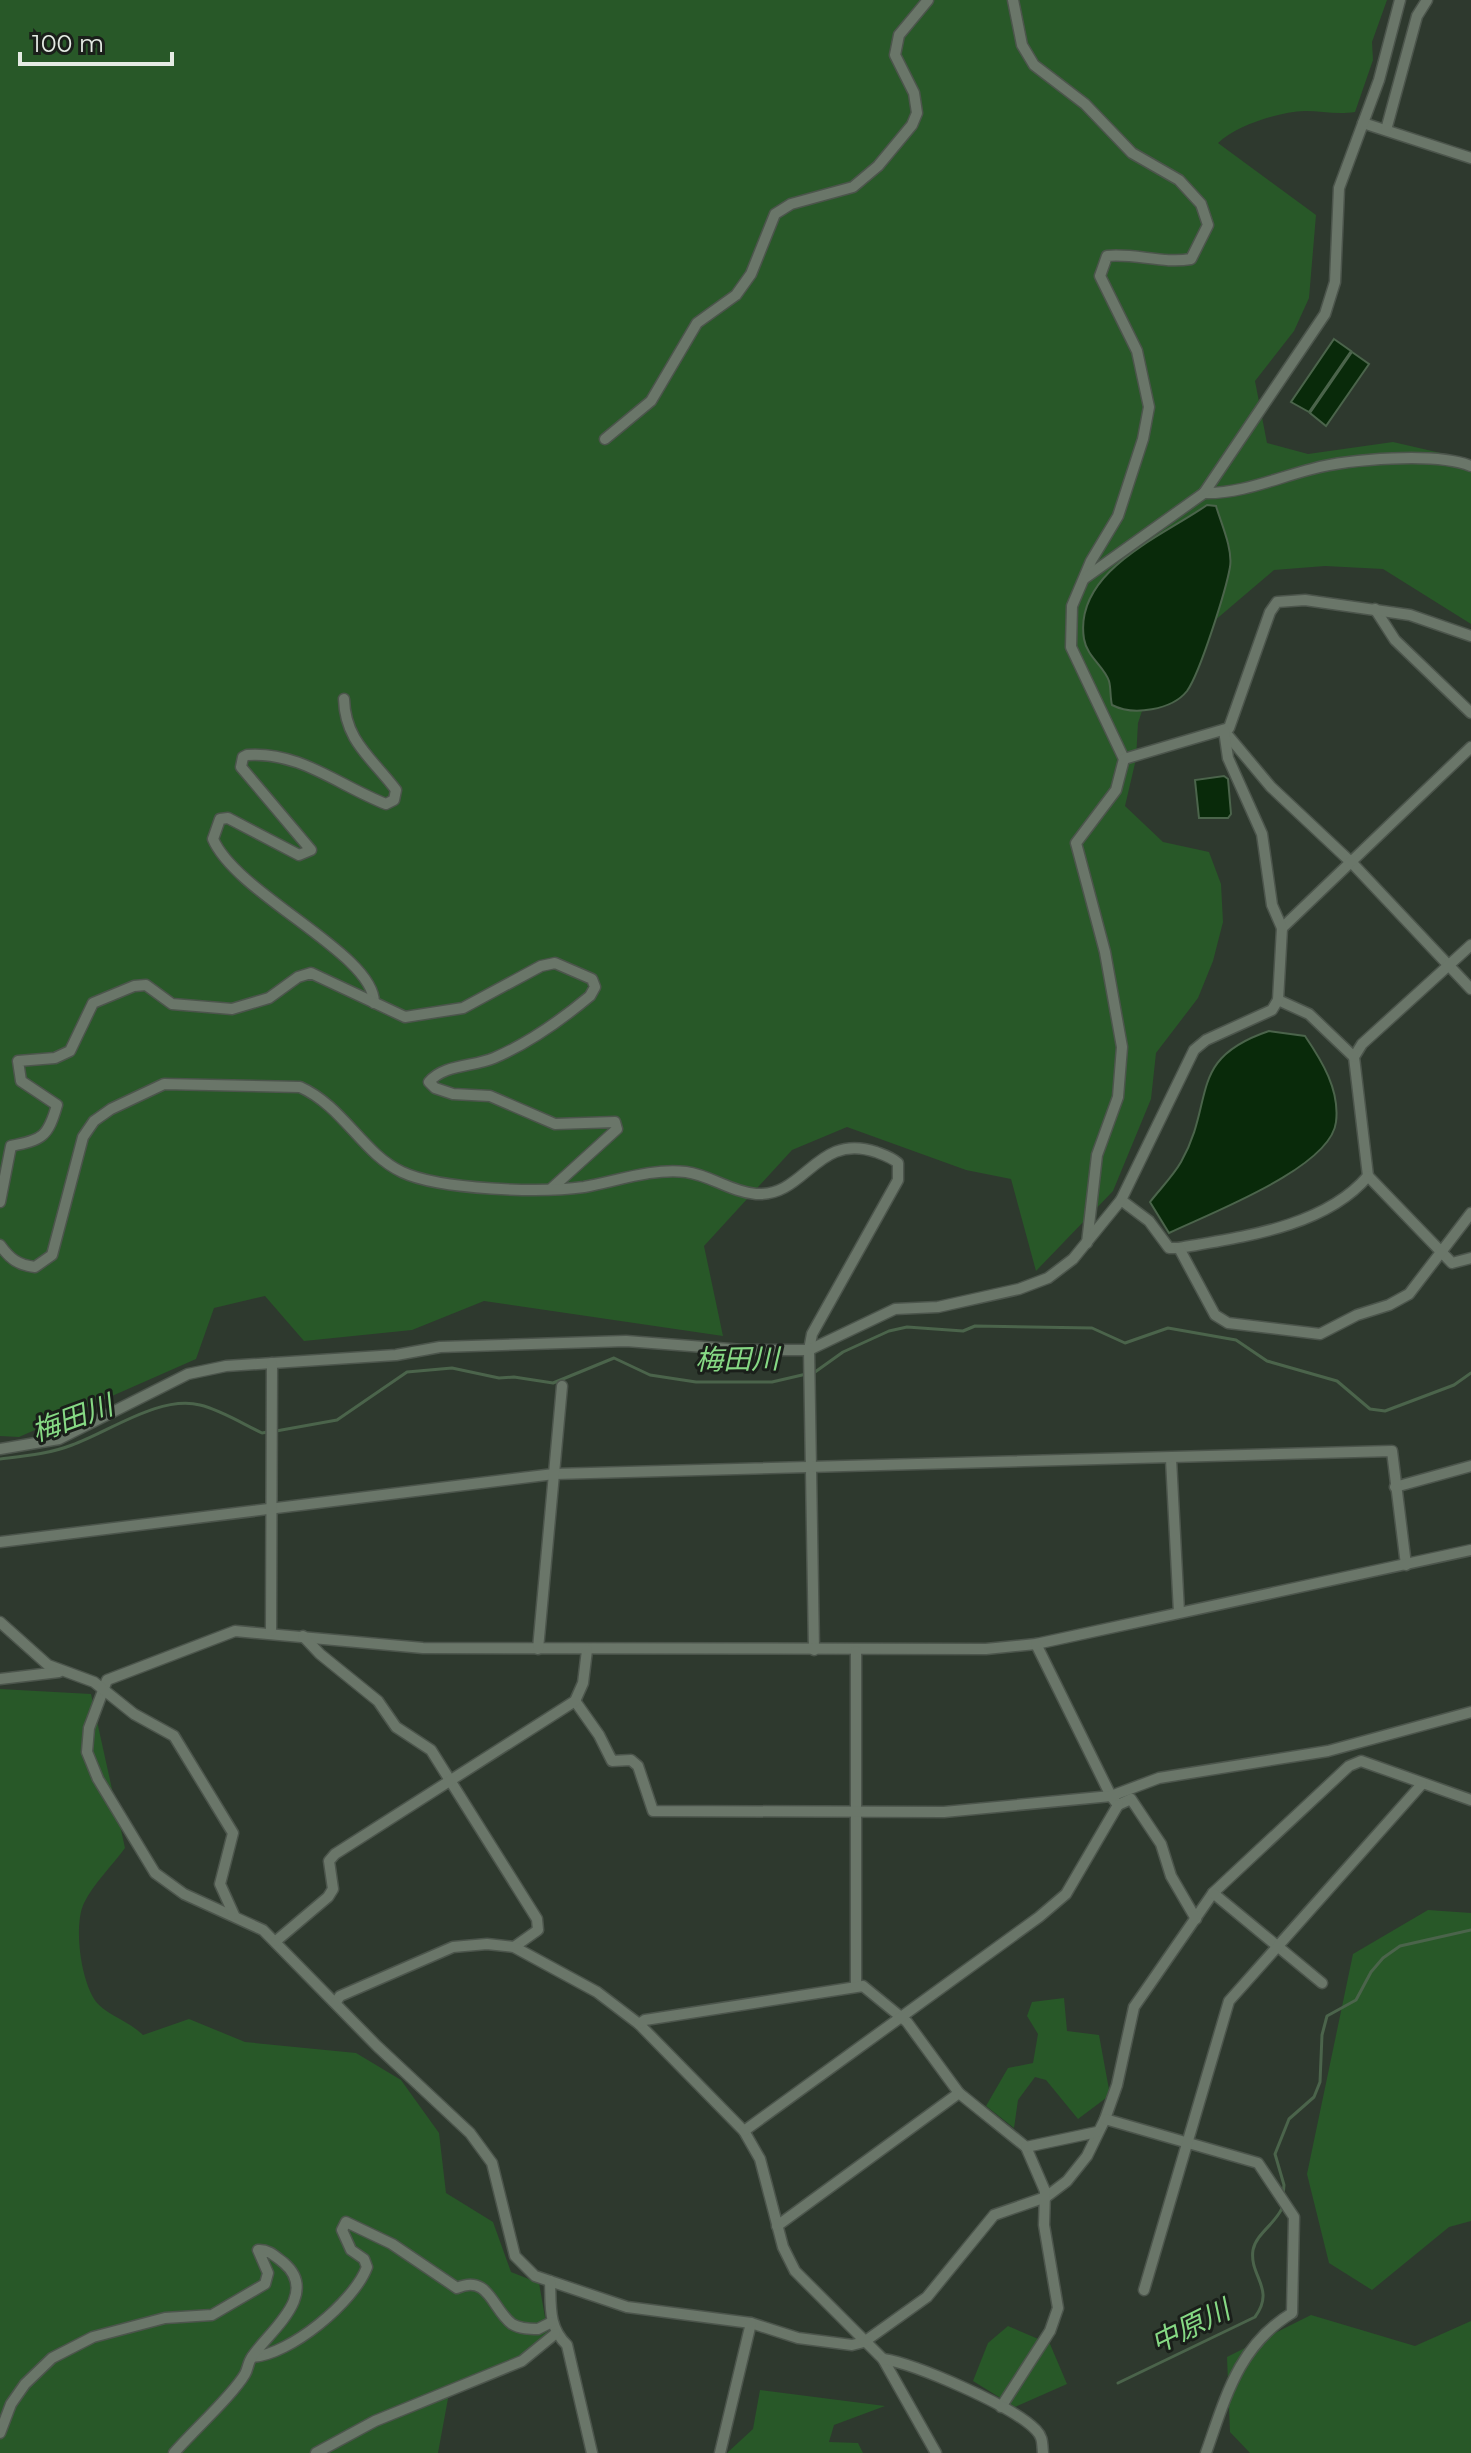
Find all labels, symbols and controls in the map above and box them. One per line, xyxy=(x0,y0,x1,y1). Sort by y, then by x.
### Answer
scale bar xyxy=(20,16,172,66)
text: 100 m xyxy=(32,29,104,58)
water label: 梅田川 xyxy=(695,1341,782,1377)
water label: 梅田川 xyxy=(27,1387,120,1448)
water label: 中原川 xyxy=(1145,2291,1238,2360)

